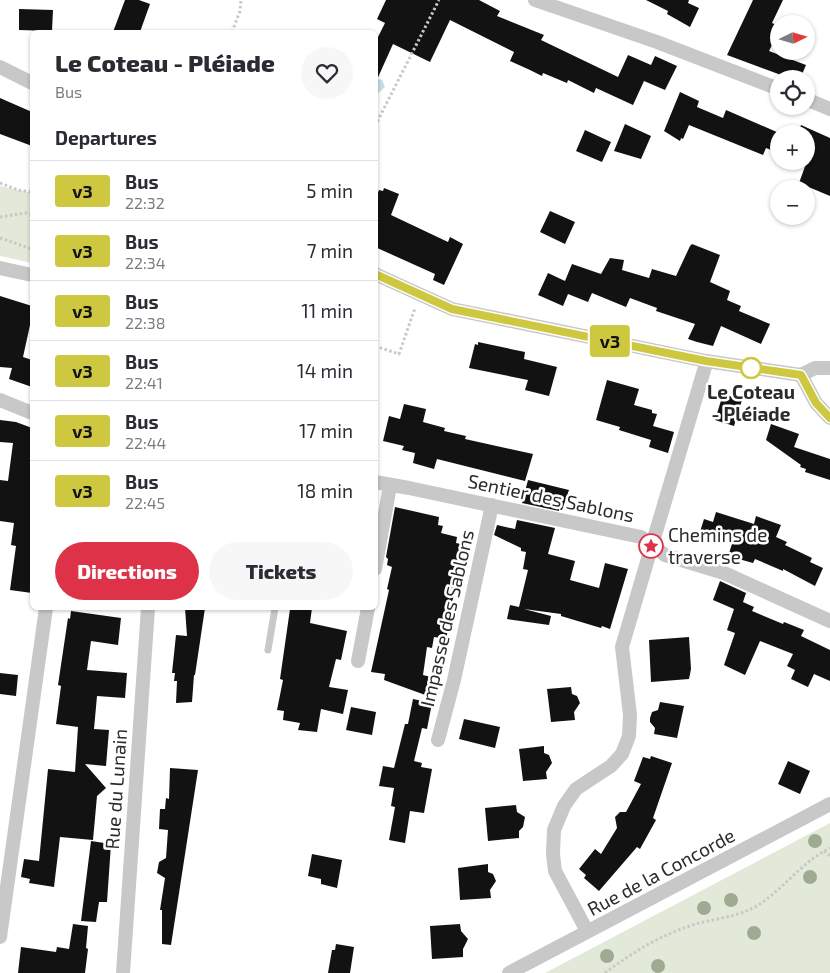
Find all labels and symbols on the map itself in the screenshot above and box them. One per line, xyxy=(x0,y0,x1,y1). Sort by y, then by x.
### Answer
north arrow xyxy=(770,15,815,60)
line badge: v3 xyxy=(588,325,632,357)
marker: Le Coteau - Pléiade xyxy=(740,357,762,379)
place label: Le Coteau - Pléiade xyxy=(707,380,795,425)
street label: Sentier des Sablons xyxy=(466,469,636,526)
place label: Chemins de traverse xyxy=(668,523,767,568)
street label: Impasse des Sablons xyxy=(415,527,478,709)
place icon: Chemins de traverse xyxy=(638,533,664,559)
street label: Rue du Lunain xyxy=(100,728,131,850)
street label: Rue de la Concorde xyxy=(583,823,738,920)

